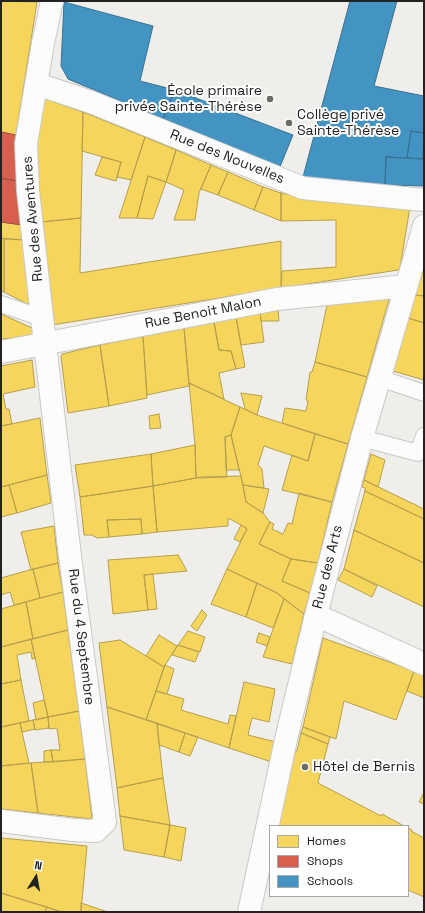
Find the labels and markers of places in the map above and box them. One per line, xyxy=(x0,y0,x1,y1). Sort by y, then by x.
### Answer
place label: École primaire privée Sainte-Thérèse xyxy=(115,83,262,116)
marker: École primaire privée Sainte-Thérèse xyxy=(265,94,275,104)
place label: Collège privé Sainte-Thérèse xyxy=(297,107,399,140)
marker: Collège privé Sainte-Thérèse xyxy=(284,118,294,128)
place label: Hôtel de Bernis xyxy=(313,759,415,775)
marker: Hôtel de Bernis xyxy=(300,762,310,772)

